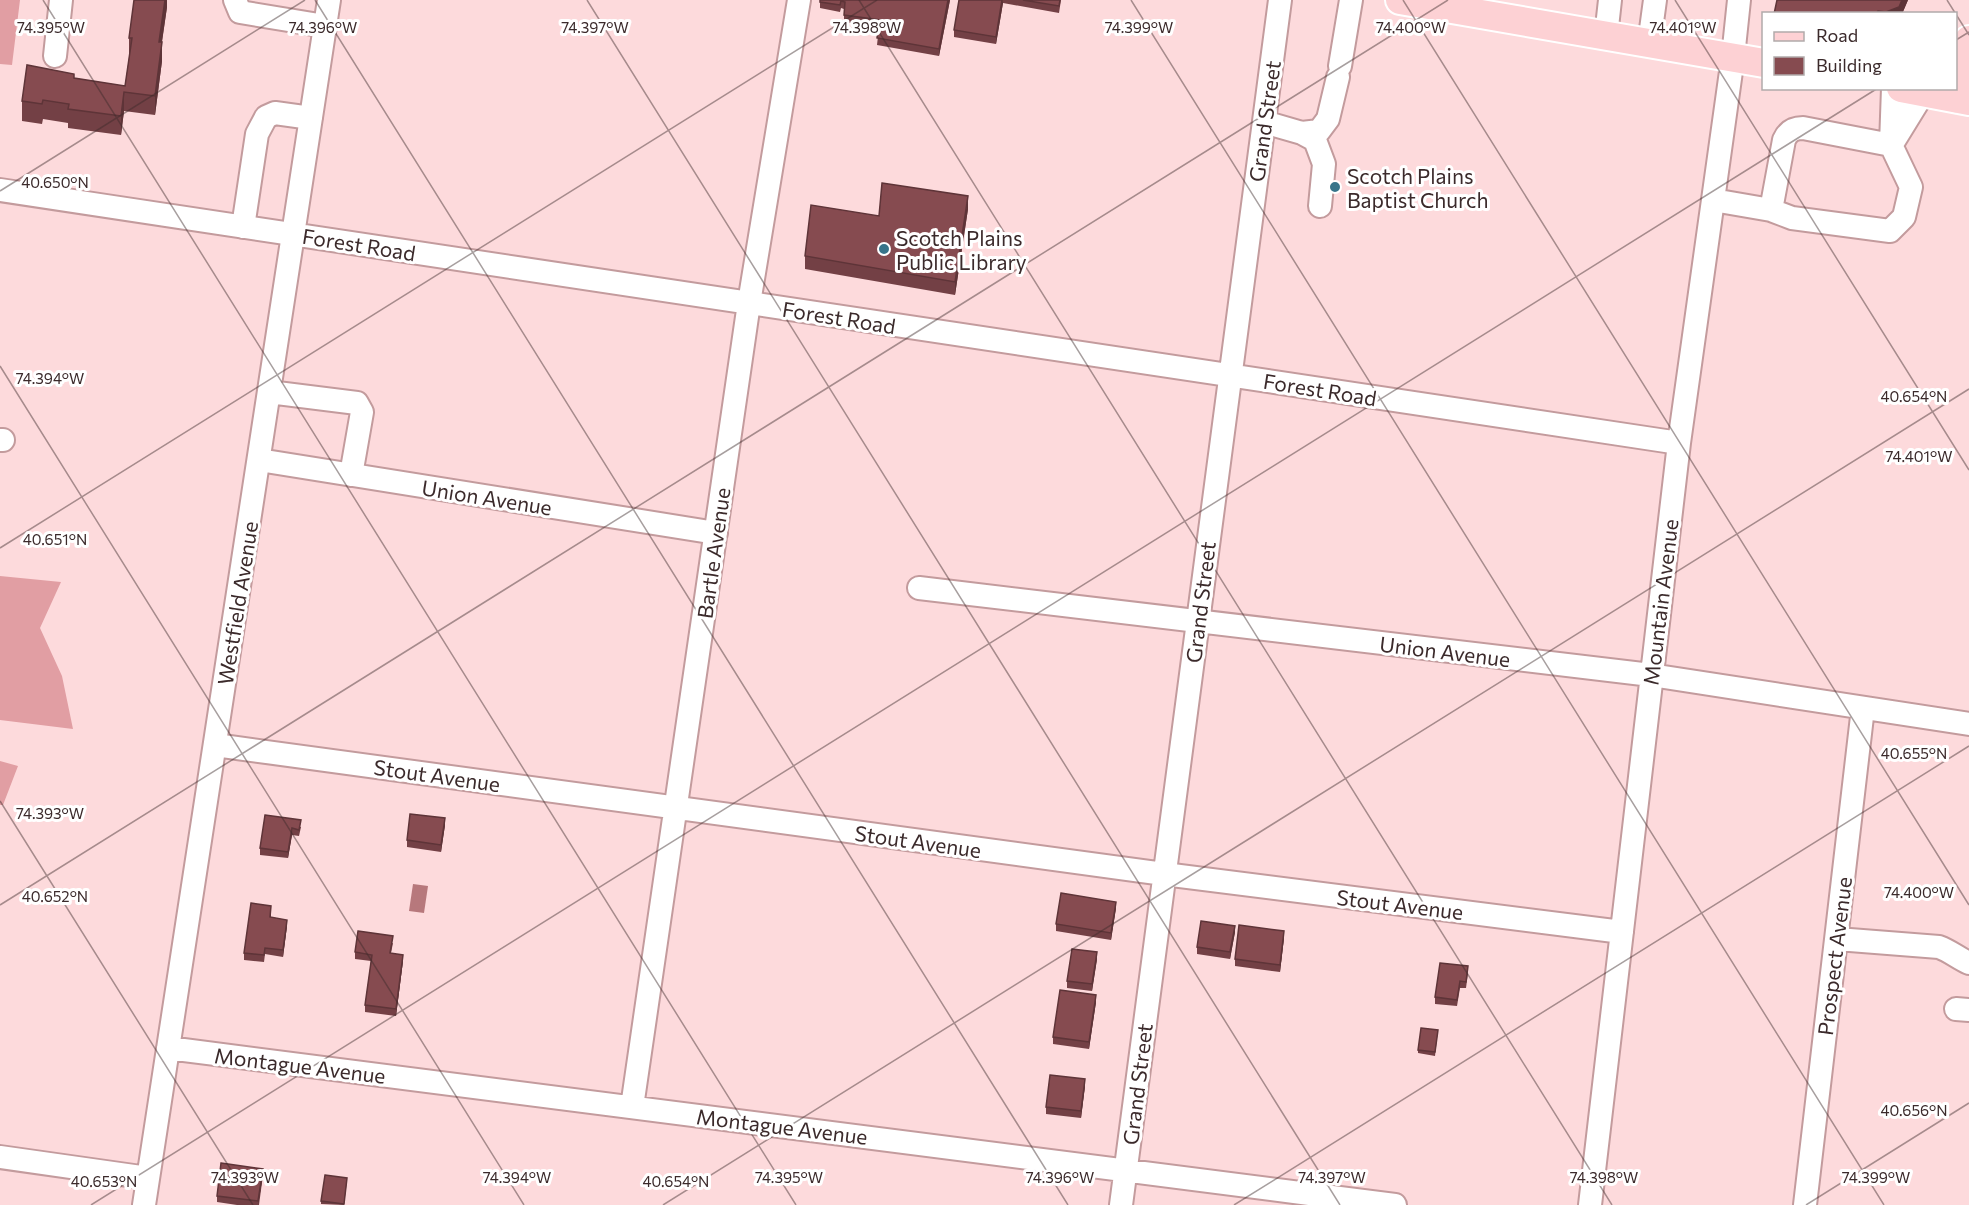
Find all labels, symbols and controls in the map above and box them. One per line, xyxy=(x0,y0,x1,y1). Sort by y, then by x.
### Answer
legend xyxy=(1762,12,1957,90)
text: 74.395°W xyxy=(17,18,85,36)
text: 74.396°W xyxy=(289,18,357,36)
text: 74.397°W xyxy=(561,18,629,36)
text: 74.398°W xyxy=(833,18,901,36)
text: 74.399°W xyxy=(1105,18,1173,36)
text: 74.400°W xyxy=(1376,18,1446,36)
text: 74.401°W xyxy=(1650,18,1716,36)
text: Road xyxy=(1816,24,1858,46)
text: Building xyxy=(1816,54,1882,76)
street label: Grand Street xyxy=(1243,59,1285,183)
place label: Scotch Plains Baptist Church xyxy=(1347,163,1489,212)
text: 40.650°N xyxy=(21,173,89,191)
marker: Scotch Plains Baptist Church xyxy=(1328,180,1342,194)
street label: Forest Road xyxy=(301,223,417,265)
place label: Scotch Plains Public Library xyxy=(896,225,1027,274)
marker: Scotch Plains Public Library xyxy=(877,242,891,256)
street label: Forest Road xyxy=(781,296,897,338)
street label: Forest Road xyxy=(1262,368,1378,410)
text: 74.394°W xyxy=(16,369,84,387)
text: 40.654°N xyxy=(1881,387,1947,405)
text: 74.401°W xyxy=(1886,447,1952,465)
street label: Union Avenue xyxy=(420,474,554,520)
street label: Bartle Avenue xyxy=(691,486,735,620)
street label: Mountain Avenue xyxy=(1637,517,1683,687)
street label: Westfield Avenue xyxy=(212,519,262,687)
text: 40.651°N xyxy=(23,530,87,548)
street label: Grand Street xyxy=(1180,540,1220,664)
street label: Union Avenue xyxy=(1378,631,1512,671)
text: 40.655°N xyxy=(1881,744,1947,762)
street label: Stout Avenue xyxy=(372,754,502,796)
text: 74.393°W xyxy=(16,804,84,822)
street label: Stout Avenue xyxy=(853,820,983,862)
street label: Prospect Avenue xyxy=(1812,875,1856,1037)
text: 74.400°W xyxy=(1884,883,1954,901)
street label: Stout Avenue xyxy=(1335,884,1465,924)
text: 40.652°N xyxy=(22,887,88,905)
street label: Grand Street xyxy=(1117,1022,1157,1146)
street label: Montague Avenue xyxy=(213,1042,387,1088)
text: 40.656°N xyxy=(1881,1101,1947,1119)
street label: Montague Avenue xyxy=(695,1103,869,1149)
text: 74.393°W xyxy=(211,1168,279,1186)
text: 74.394°W xyxy=(483,1168,551,1186)
text: 74.395°W xyxy=(755,1168,823,1186)
text: 74.396°W xyxy=(1026,1168,1094,1186)
text: 74.397°W xyxy=(1298,1168,1366,1186)
text: 74.398°W xyxy=(1570,1168,1638,1186)
text: 74.399°W xyxy=(1842,1168,1910,1186)
text: 40.653°N xyxy=(71,1172,137,1190)
text: 40.654°N xyxy=(643,1172,709,1190)

